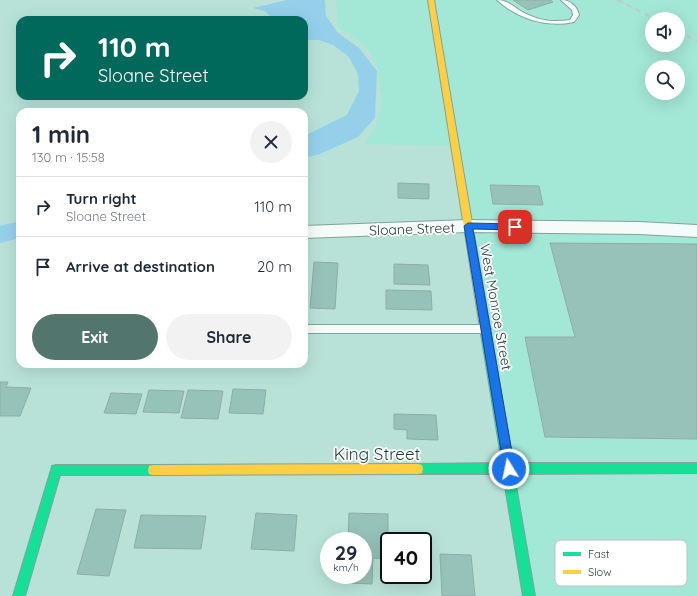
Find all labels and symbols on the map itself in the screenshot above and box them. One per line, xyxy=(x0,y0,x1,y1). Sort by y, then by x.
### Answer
pin xyxy=(498,210,532,244)
street label: Sloane Street xyxy=(369,218,456,239)
street label: West Monroe Street xyxy=(476,242,516,372)
street label: King Street xyxy=(334,443,421,464)
position arrow xyxy=(488,448,530,490)
speed limit sign: 40 xyxy=(380,532,432,584)
legend xyxy=(555,540,687,586)
text: Fast xyxy=(588,547,610,561)
text: Slow xyxy=(588,565,612,579)

